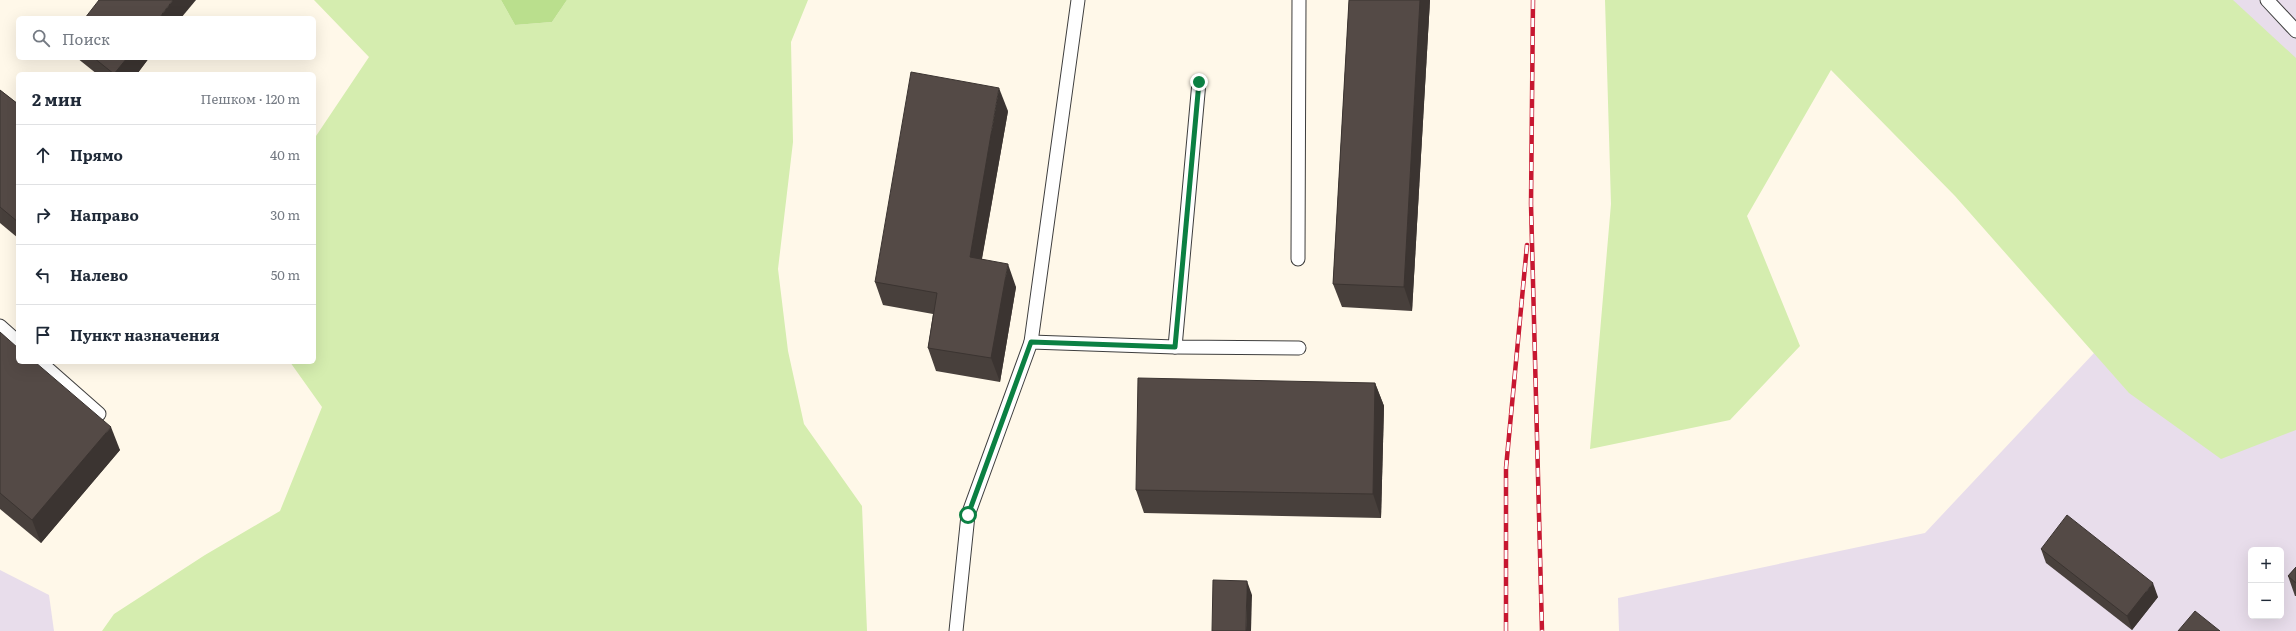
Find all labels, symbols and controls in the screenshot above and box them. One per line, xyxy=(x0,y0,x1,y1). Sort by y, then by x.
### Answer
search box xyxy=(16,16,316,60)
icon: search xyxy=(30,27,52,49)
text: Поиск xyxy=(62,27,110,50)
route end xyxy=(1190,73,1208,91)
text: 2 мин xyxy=(32,86,82,111)
text: Пешком · 120 m xyxy=(201,89,300,108)
text: Прямо xyxy=(70,143,123,166)
icon: ahead xyxy=(32,144,54,166)
text: 40 m xyxy=(270,145,300,164)
text: Направо xyxy=(70,203,139,226)
icon: right xyxy=(32,204,54,226)
text: 30 m xyxy=(270,205,300,224)
text: Налево xyxy=(70,263,128,286)
icon: left xyxy=(32,264,54,286)
text: 50 m xyxy=(271,265,300,284)
text: Пункт назначения xyxy=(70,323,220,346)
icon: arrive xyxy=(32,324,54,346)
route start xyxy=(959,506,977,524)
map controls xyxy=(2248,547,2284,619)
button: + xyxy=(2248,547,2284,583)
button: − xyxy=(2248,583,2284,619)

